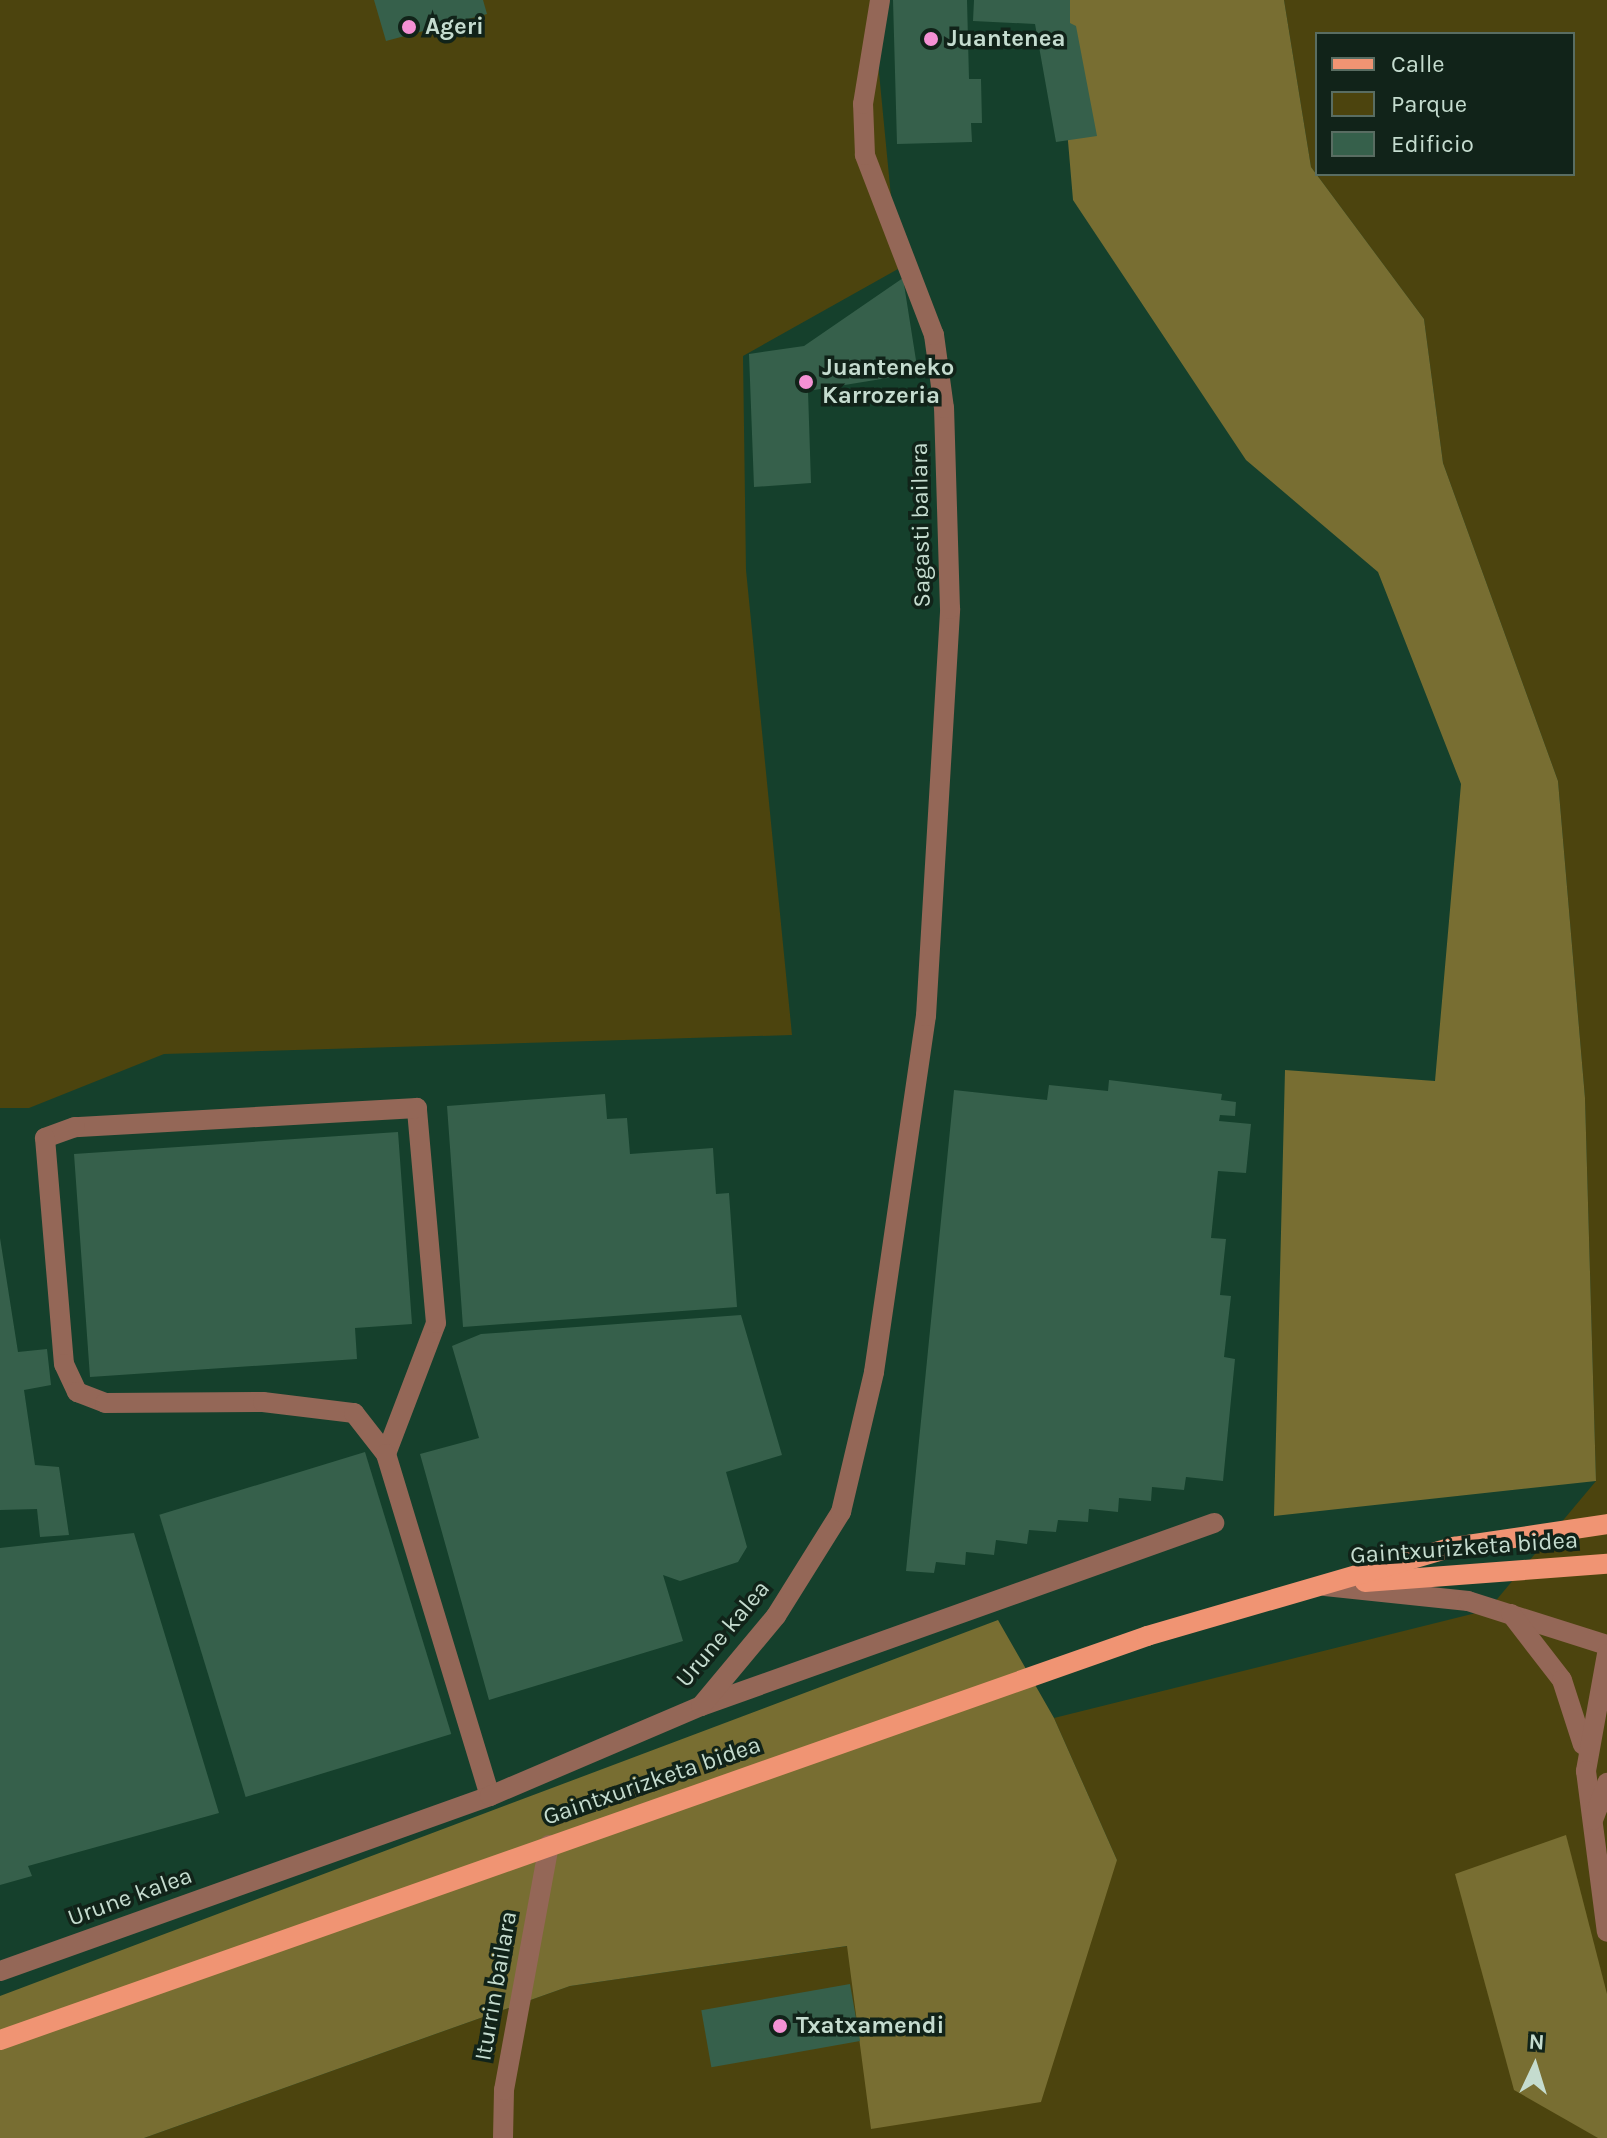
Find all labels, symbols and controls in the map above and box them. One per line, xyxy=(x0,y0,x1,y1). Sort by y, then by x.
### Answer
place label: Ageri xyxy=(425,13,484,41)
marker: Ageri xyxy=(400,18,418,36)
place label: Juantenea xyxy=(947,25,1066,53)
marker: Juantenea xyxy=(922,30,940,48)
legend xyxy=(1315,32,1575,176)
text: Calle xyxy=(1391,50,1445,78)
text: Parque xyxy=(1391,90,1467,118)
text: Edificio xyxy=(1391,130,1474,158)
place label: Juanteneko Karrozeria xyxy=(822,354,954,410)
marker: Juanteneko Karrozeria xyxy=(797,373,815,391)
street label: Sagasti bailara xyxy=(905,442,937,608)
street label: Gaintxurizketa bidea xyxy=(1349,1526,1579,1570)
street label: Urune kalea xyxy=(670,1575,776,1693)
street label: Gaintxurizketa bidea xyxy=(539,1730,765,1832)
street label: Urune kalea xyxy=(64,1861,196,1933)
street label: Iturrin bailara xyxy=(469,1909,523,2063)
place label: Txatxamendi xyxy=(796,2012,944,2040)
marker: Txatxamendi xyxy=(771,2017,789,2035)
north arrow xyxy=(1495,2026,1575,2106)
text: N xyxy=(1528,2029,1545,2056)

